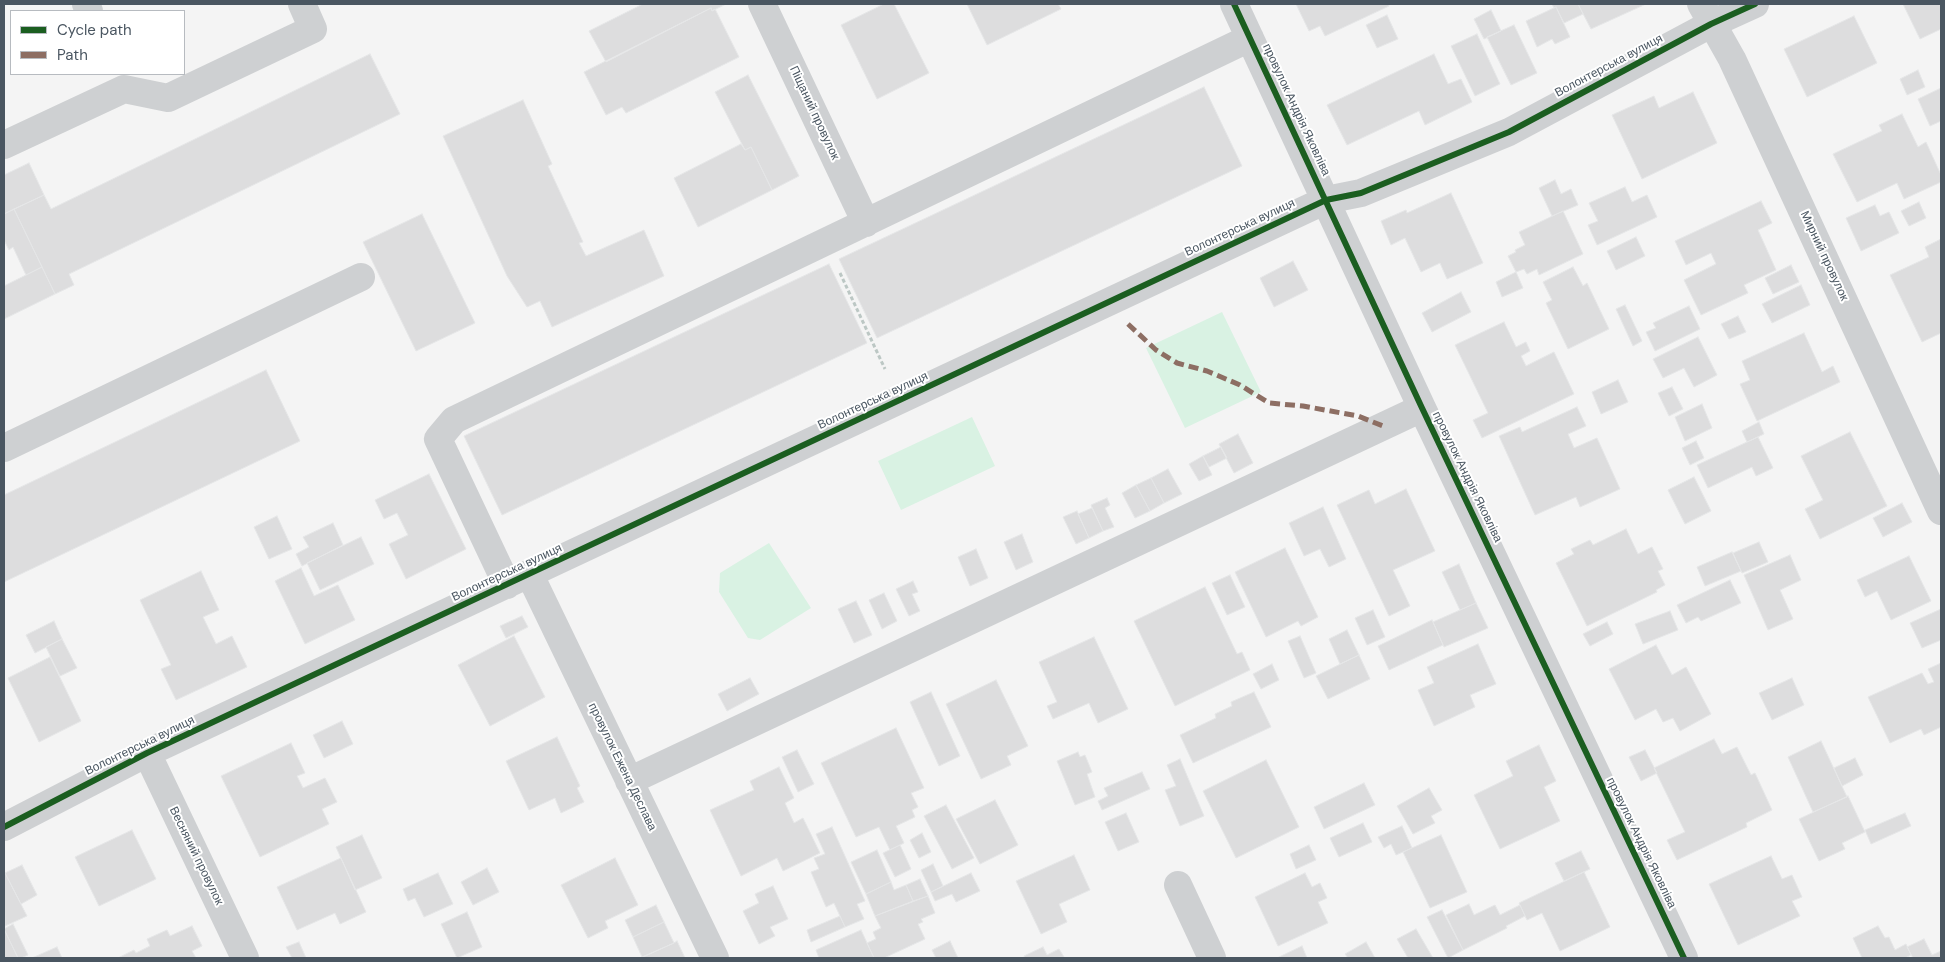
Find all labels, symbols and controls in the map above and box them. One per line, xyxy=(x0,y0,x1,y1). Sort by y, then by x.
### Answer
legend xyxy=(10,10,185,75)
text: Cycle path xyxy=(57,20,132,40)
street label: Волонтерська вулиця xyxy=(1553,31,1665,101)
street label: провулок Андрія Яковліва xyxy=(1259,42,1333,178)
text: Path xyxy=(57,45,88,65)
street label: Піщаний провулок xyxy=(786,64,842,162)
street label: Волонтерська вулиця xyxy=(1183,196,1297,260)
street label: Мирний провулок xyxy=(1797,209,1851,303)
street label: Волонтерська вулиця xyxy=(816,369,930,433)
street label: провулок Андрія Яковліва xyxy=(1429,409,1505,545)
street label: Волонтерська вулиця xyxy=(450,541,564,605)
street label: провулок Ежена Деслава xyxy=(585,701,659,833)
street label: Волонтерська вулиця xyxy=(83,713,197,779)
street label: провулок Андрія Яковліва xyxy=(1603,775,1679,911)
street label: Весняний провулок xyxy=(166,804,226,908)

